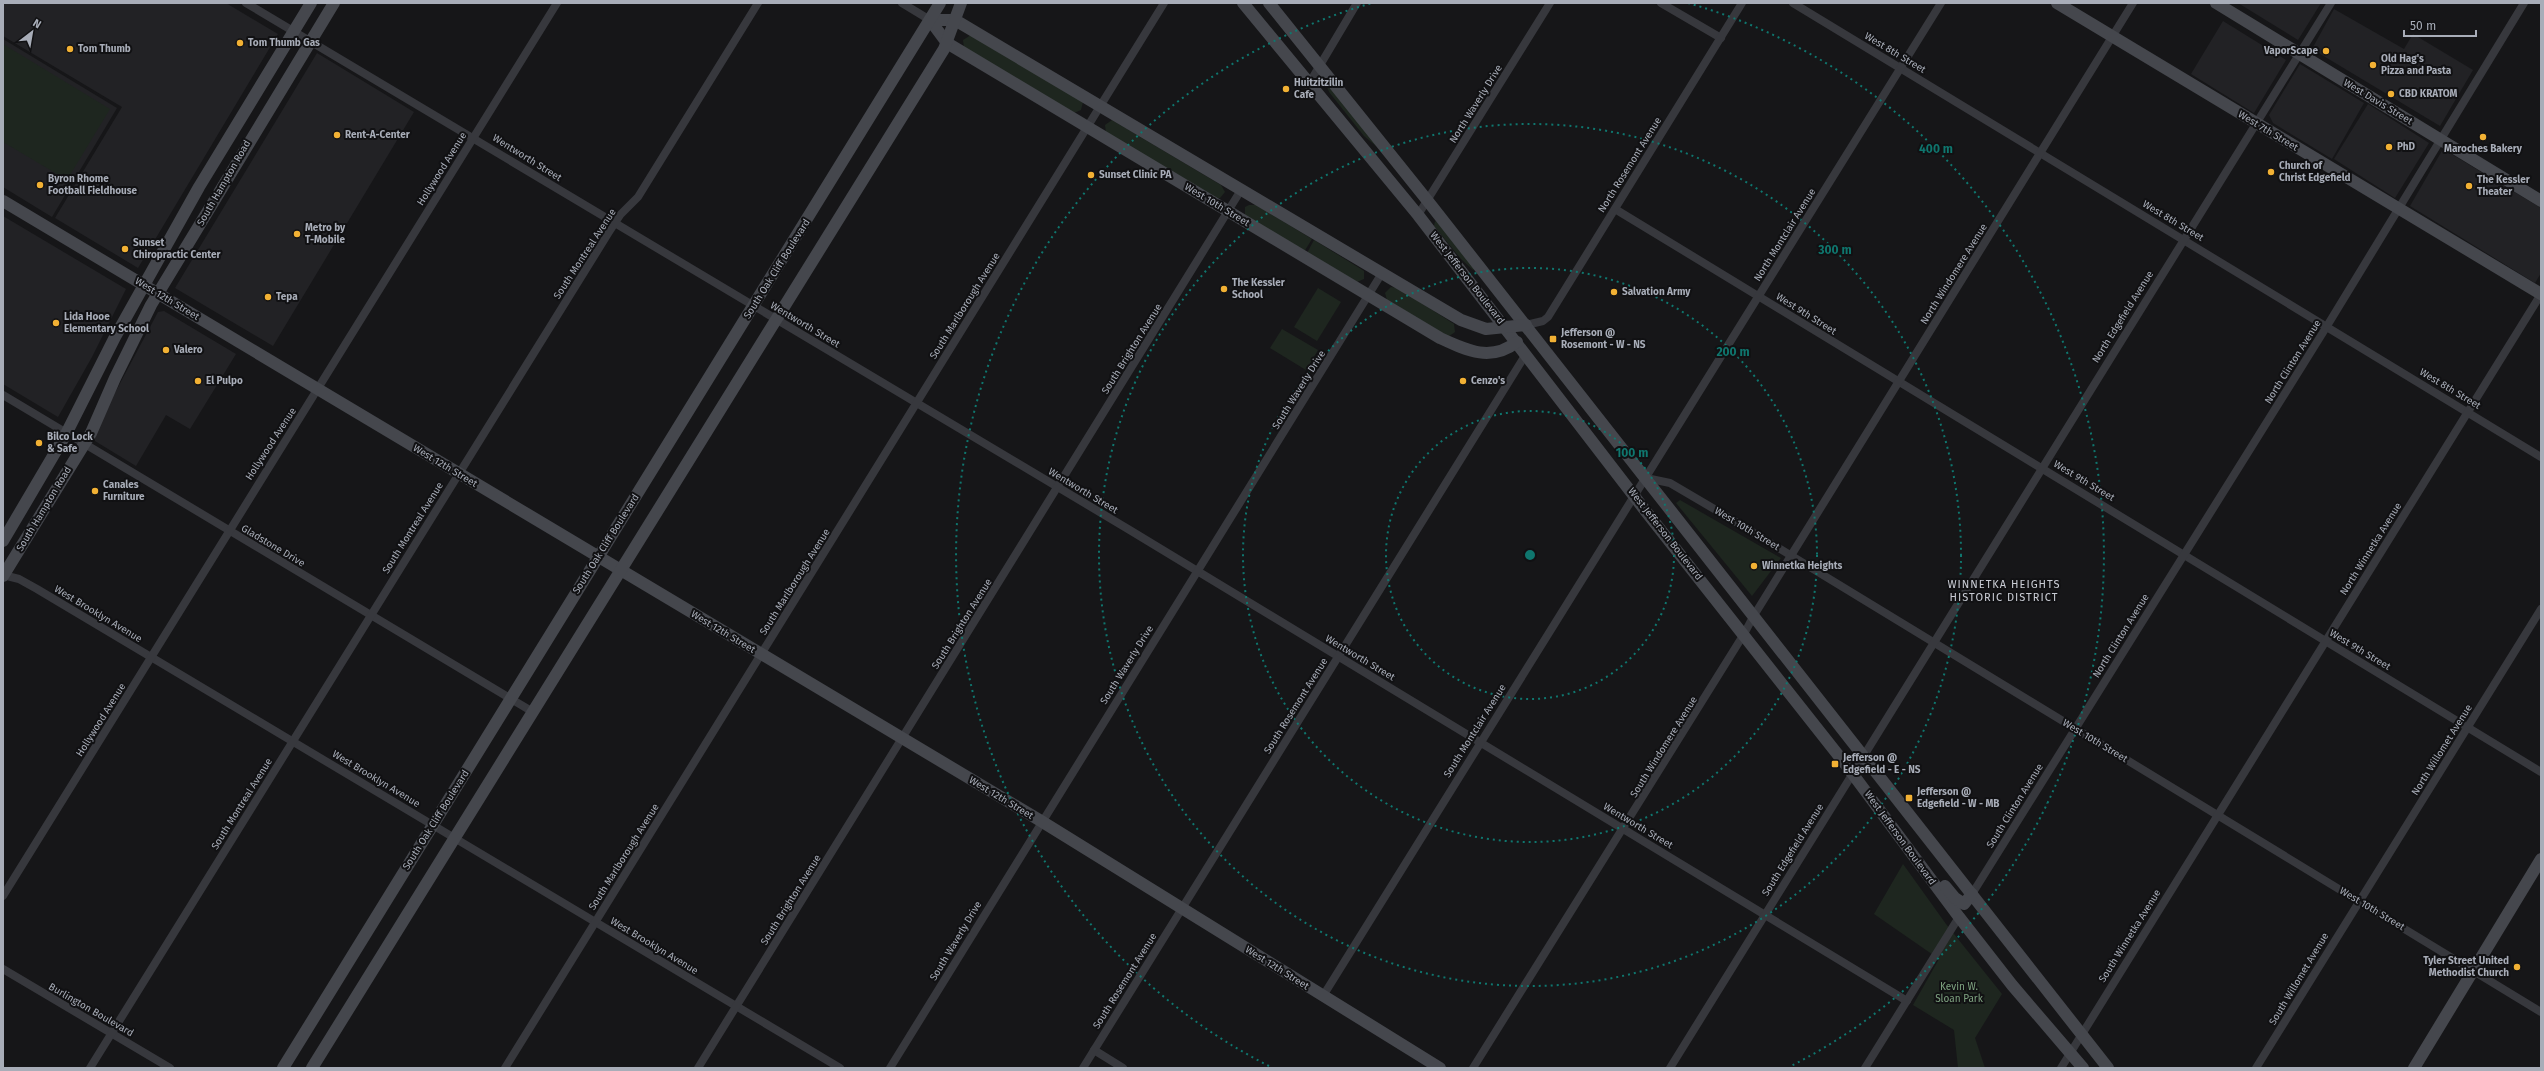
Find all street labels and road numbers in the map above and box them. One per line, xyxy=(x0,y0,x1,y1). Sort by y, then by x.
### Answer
street label: West 8th Street xyxy=(1862,30,1928,76)
street label: North Waverly Drive xyxy=(1447,63,1505,145)
street label: West Davis Street xyxy=(2341,77,2415,128)
street label: West 7th Street xyxy=(2236,108,2301,154)
street label: North Rosemont Avenue xyxy=(1596,115,1664,215)
street label: Hollywood Avenue xyxy=(415,130,469,208)
street label: Wentworth Street xyxy=(490,132,564,184)
street label: South Hampton Road xyxy=(195,138,253,228)
street label: West 10th Street xyxy=(1182,181,1252,229)
street label: North Montclair Avenue xyxy=(1752,186,1818,284)
street label: West 8th Street xyxy=(2140,198,2206,244)
street label: South Montreal Avenue xyxy=(551,207,619,301)
street label: South Oak Cliff Boulevard xyxy=(741,217,813,321)
street label: North Windomere Avenue xyxy=(1918,222,1990,326)
street label: West Jefferson Boulevard xyxy=(1427,230,1507,326)
street label: South Marlborough Avenue xyxy=(927,251,1003,361)
street label: North Edgefield Avenue xyxy=(2090,269,2156,365)
street label: West 12th Street xyxy=(133,275,202,323)
street label: West 9th Street xyxy=(1774,291,1839,338)
street label: Wentworth Street xyxy=(768,299,842,351)
street label: South Brighton Avenue xyxy=(1099,302,1165,396)
street label: North Clinton Avenue xyxy=(2262,318,2324,406)
street label: South Waverly Drive xyxy=(1270,348,1328,432)
street label: West 8th Street xyxy=(2417,366,2483,412)
street label: Hollywood Avenue xyxy=(243,406,299,482)
street label: West 12th Street xyxy=(411,442,480,490)
street label: West 9th Street xyxy=(2051,458,2117,504)
street label: South Hampton Road xyxy=(14,464,74,554)
street label: Wentworth Street xyxy=(1046,465,1120,517)
street label: South Montreal Avenue xyxy=(380,480,446,576)
street label: West Jefferson Boulevard xyxy=(1625,486,1705,582)
street label: South Oak Cliff Boulevard xyxy=(570,492,642,596)
street label: North Winnetka Avenue xyxy=(2338,501,2404,597)
street label: West 10th Street xyxy=(1712,505,1782,553)
street label: Gladstone Drive xyxy=(239,522,307,570)
street label: South Marlborough Avenue xyxy=(757,527,833,637)
street label: South Brighton Avenue xyxy=(929,577,995,671)
street label: West Brooklyn Avenue xyxy=(52,583,144,645)
street label: North Clinton Avenue xyxy=(2090,592,2152,680)
street label: West 12th Street xyxy=(689,608,758,656)
street label: South Waverly Drive xyxy=(1098,623,1156,707)
street label: West 9th Street xyxy=(2327,627,2393,673)
street label: Wentworth Street xyxy=(1323,632,1397,684)
street label: South Rosemont Avenue xyxy=(1262,656,1330,756)
street label: Hollywood Avenue xyxy=(74,681,128,759)
street label: South Montclair Avenue xyxy=(1441,682,1509,780)
street label: South Windomere Avenue xyxy=(1628,694,1700,800)
street label: North Willomet Avenue xyxy=(2409,702,2475,798)
street label: West 10th Street xyxy=(2060,717,2130,765)
street label: West Brooklyn Avenue xyxy=(330,748,422,810)
street label: South Montreal Avenue xyxy=(209,756,275,852)
street label: South Clinton Avenue xyxy=(1984,762,2046,850)
street label: South Oak Cliff Boulevard xyxy=(400,768,472,872)
street label: West 12th Street xyxy=(967,774,1036,822)
street label: West Jefferson Boulevard xyxy=(1862,789,1938,887)
street label: Wentworth Street xyxy=(1601,800,1675,852)
street label: South Marlborough Avenue xyxy=(586,802,662,912)
street label: South Edgefield Avenue xyxy=(1760,802,1826,898)
street label: South Brighton Avenue xyxy=(758,853,824,947)
street label: West 10th Street xyxy=(2337,885,2407,933)
street label: South Winnetka Avenue xyxy=(2096,887,2164,985)
street label: South Waverly Drive xyxy=(928,899,984,983)
street label: West Brooklyn Avenue xyxy=(608,915,700,977)
street label: South Rosemont Avenue xyxy=(1091,931,1159,1031)
street label: South Willomet Avenue xyxy=(2267,931,2331,1027)
street label: West 12th Street xyxy=(1243,944,1311,993)
street label: Burlington Boulevard xyxy=(46,981,136,1039)

